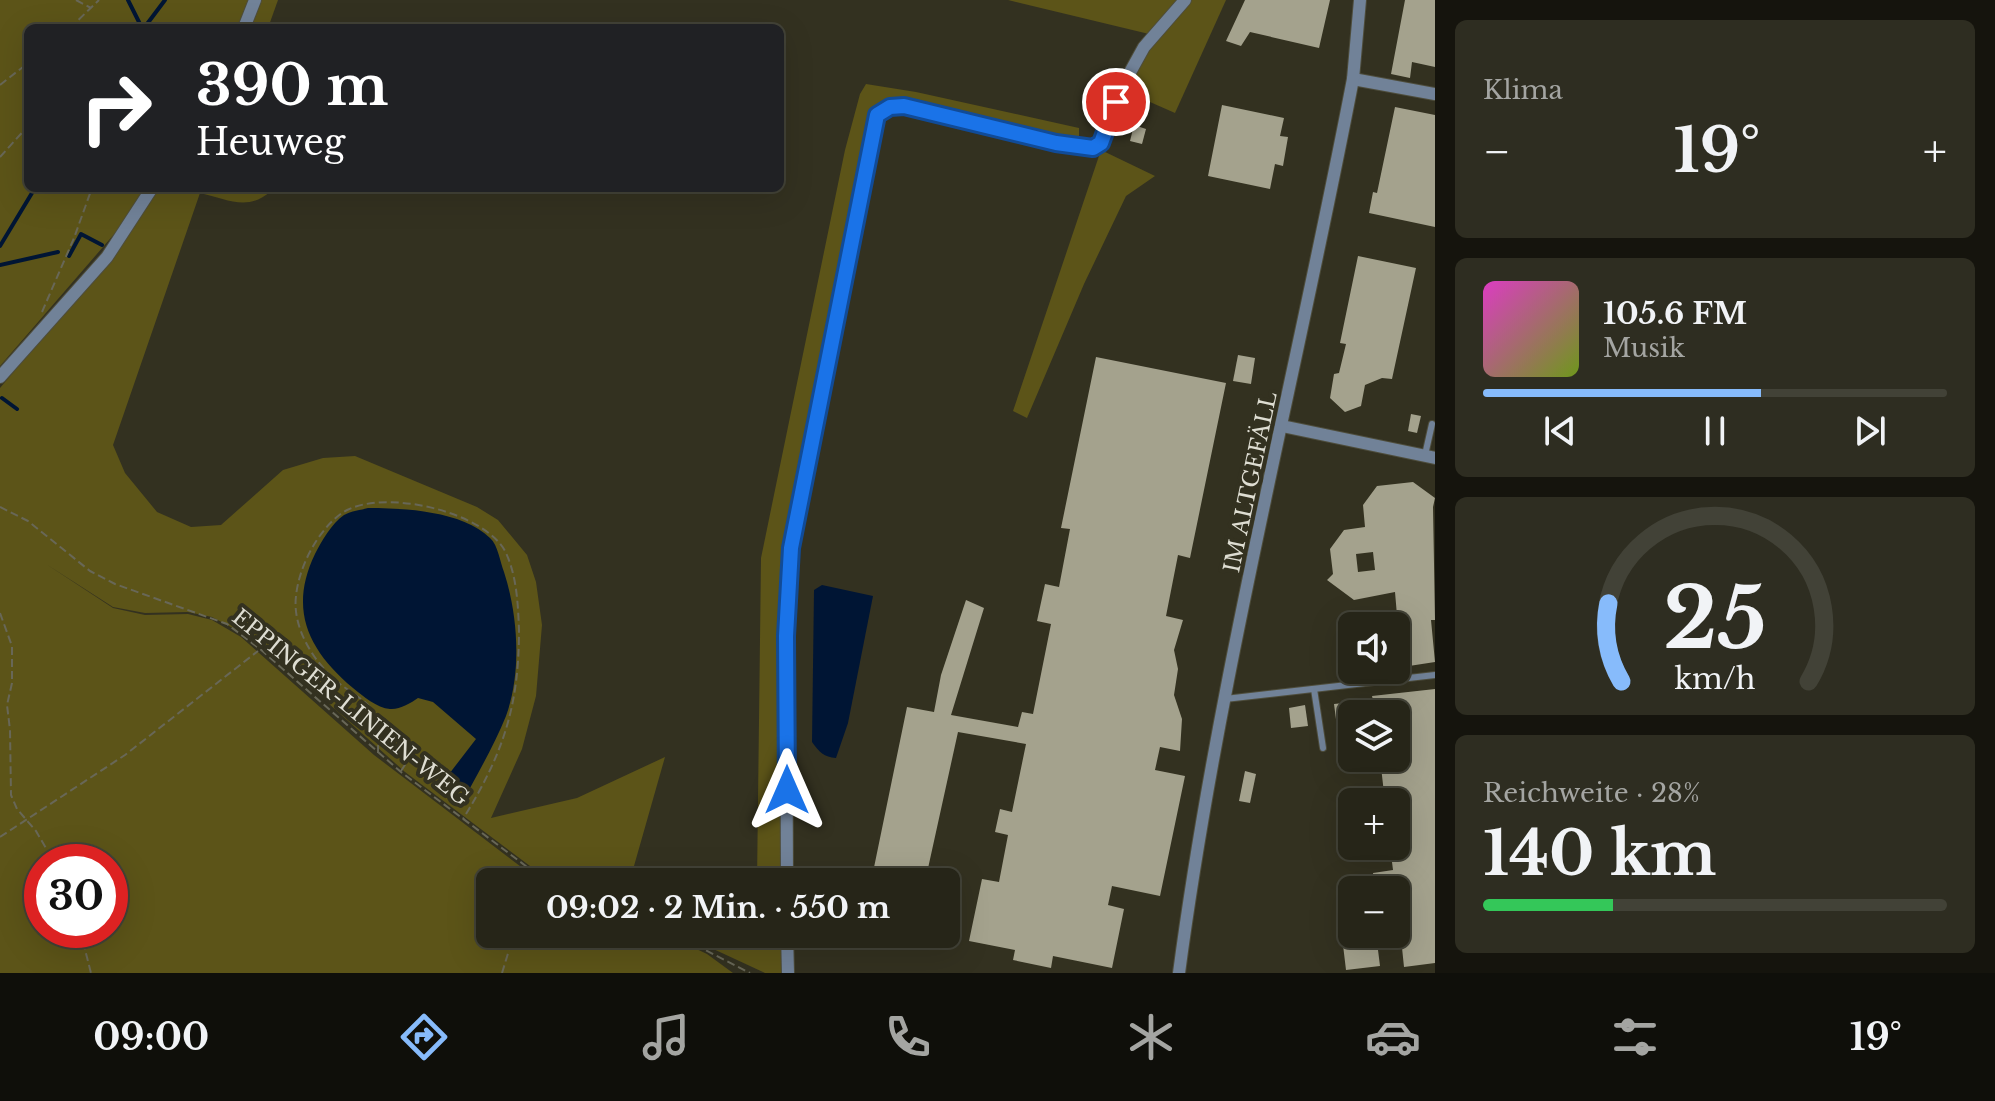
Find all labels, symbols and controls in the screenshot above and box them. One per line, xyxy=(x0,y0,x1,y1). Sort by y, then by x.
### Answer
text: 390 m xyxy=(196,51,389,120)
icon: right xyxy=(64,56,168,160)
pin xyxy=(1082,68,1150,136)
text: Klima xyxy=(1483,74,1563,106)
icon: arrive xyxy=(1094,80,1138,124)
text: 19° xyxy=(1674,114,1760,188)
text: Heuweg xyxy=(196,120,345,165)
text: − xyxy=(1483,124,1511,179)
text: + xyxy=(1923,124,1947,179)
text: 105.6 FM xyxy=(1603,295,1747,332)
text: Musik xyxy=(1603,332,1685,364)
street label: IM ALTGEFÄLL xyxy=(1217,389,1283,575)
icon: previous xyxy=(1538,409,1582,453)
icon: pause xyxy=(1693,409,1737,453)
icon: next xyxy=(1848,409,1892,453)
text: 25 xyxy=(1663,566,1767,669)
street label: EPPINGER-LINIEN-WEG xyxy=(227,603,475,811)
map controls xyxy=(1338,612,1410,948)
button: sound xyxy=(1338,612,1410,684)
text: km/h xyxy=(1674,661,1756,697)
button: layers xyxy=(1338,700,1410,772)
position arrow xyxy=(745,748,829,832)
text: Reichweite · 28% xyxy=(1483,777,1700,809)
button: + xyxy=(1338,788,1410,860)
text: 140 km xyxy=(1483,817,1716,891)
speed limit sign: 30 xyxy=(24,844,128,948)
button: − xyxy=(1338,876,1410,948)
text: 09:02 · 2 Min. · 550 m xyxy=(546,889,890,926)
icon: directions xyxy=(396,1009,452,1065)
icon: music xyxy=(638,1009,694,1065)
icon: phone xyxy=(880,1009,936,1065)
icon: climate xyxy=(1123,1009,1179,1065)
icon: car xyxy=(1365,1009,1421,1065)
icon: filters xyxy=(1607,1009,1663,1065)
text: 09:00 xyxy=(93,1015,209,1060)
text: 19° xyxy=(1850,1015,1902,1060)

